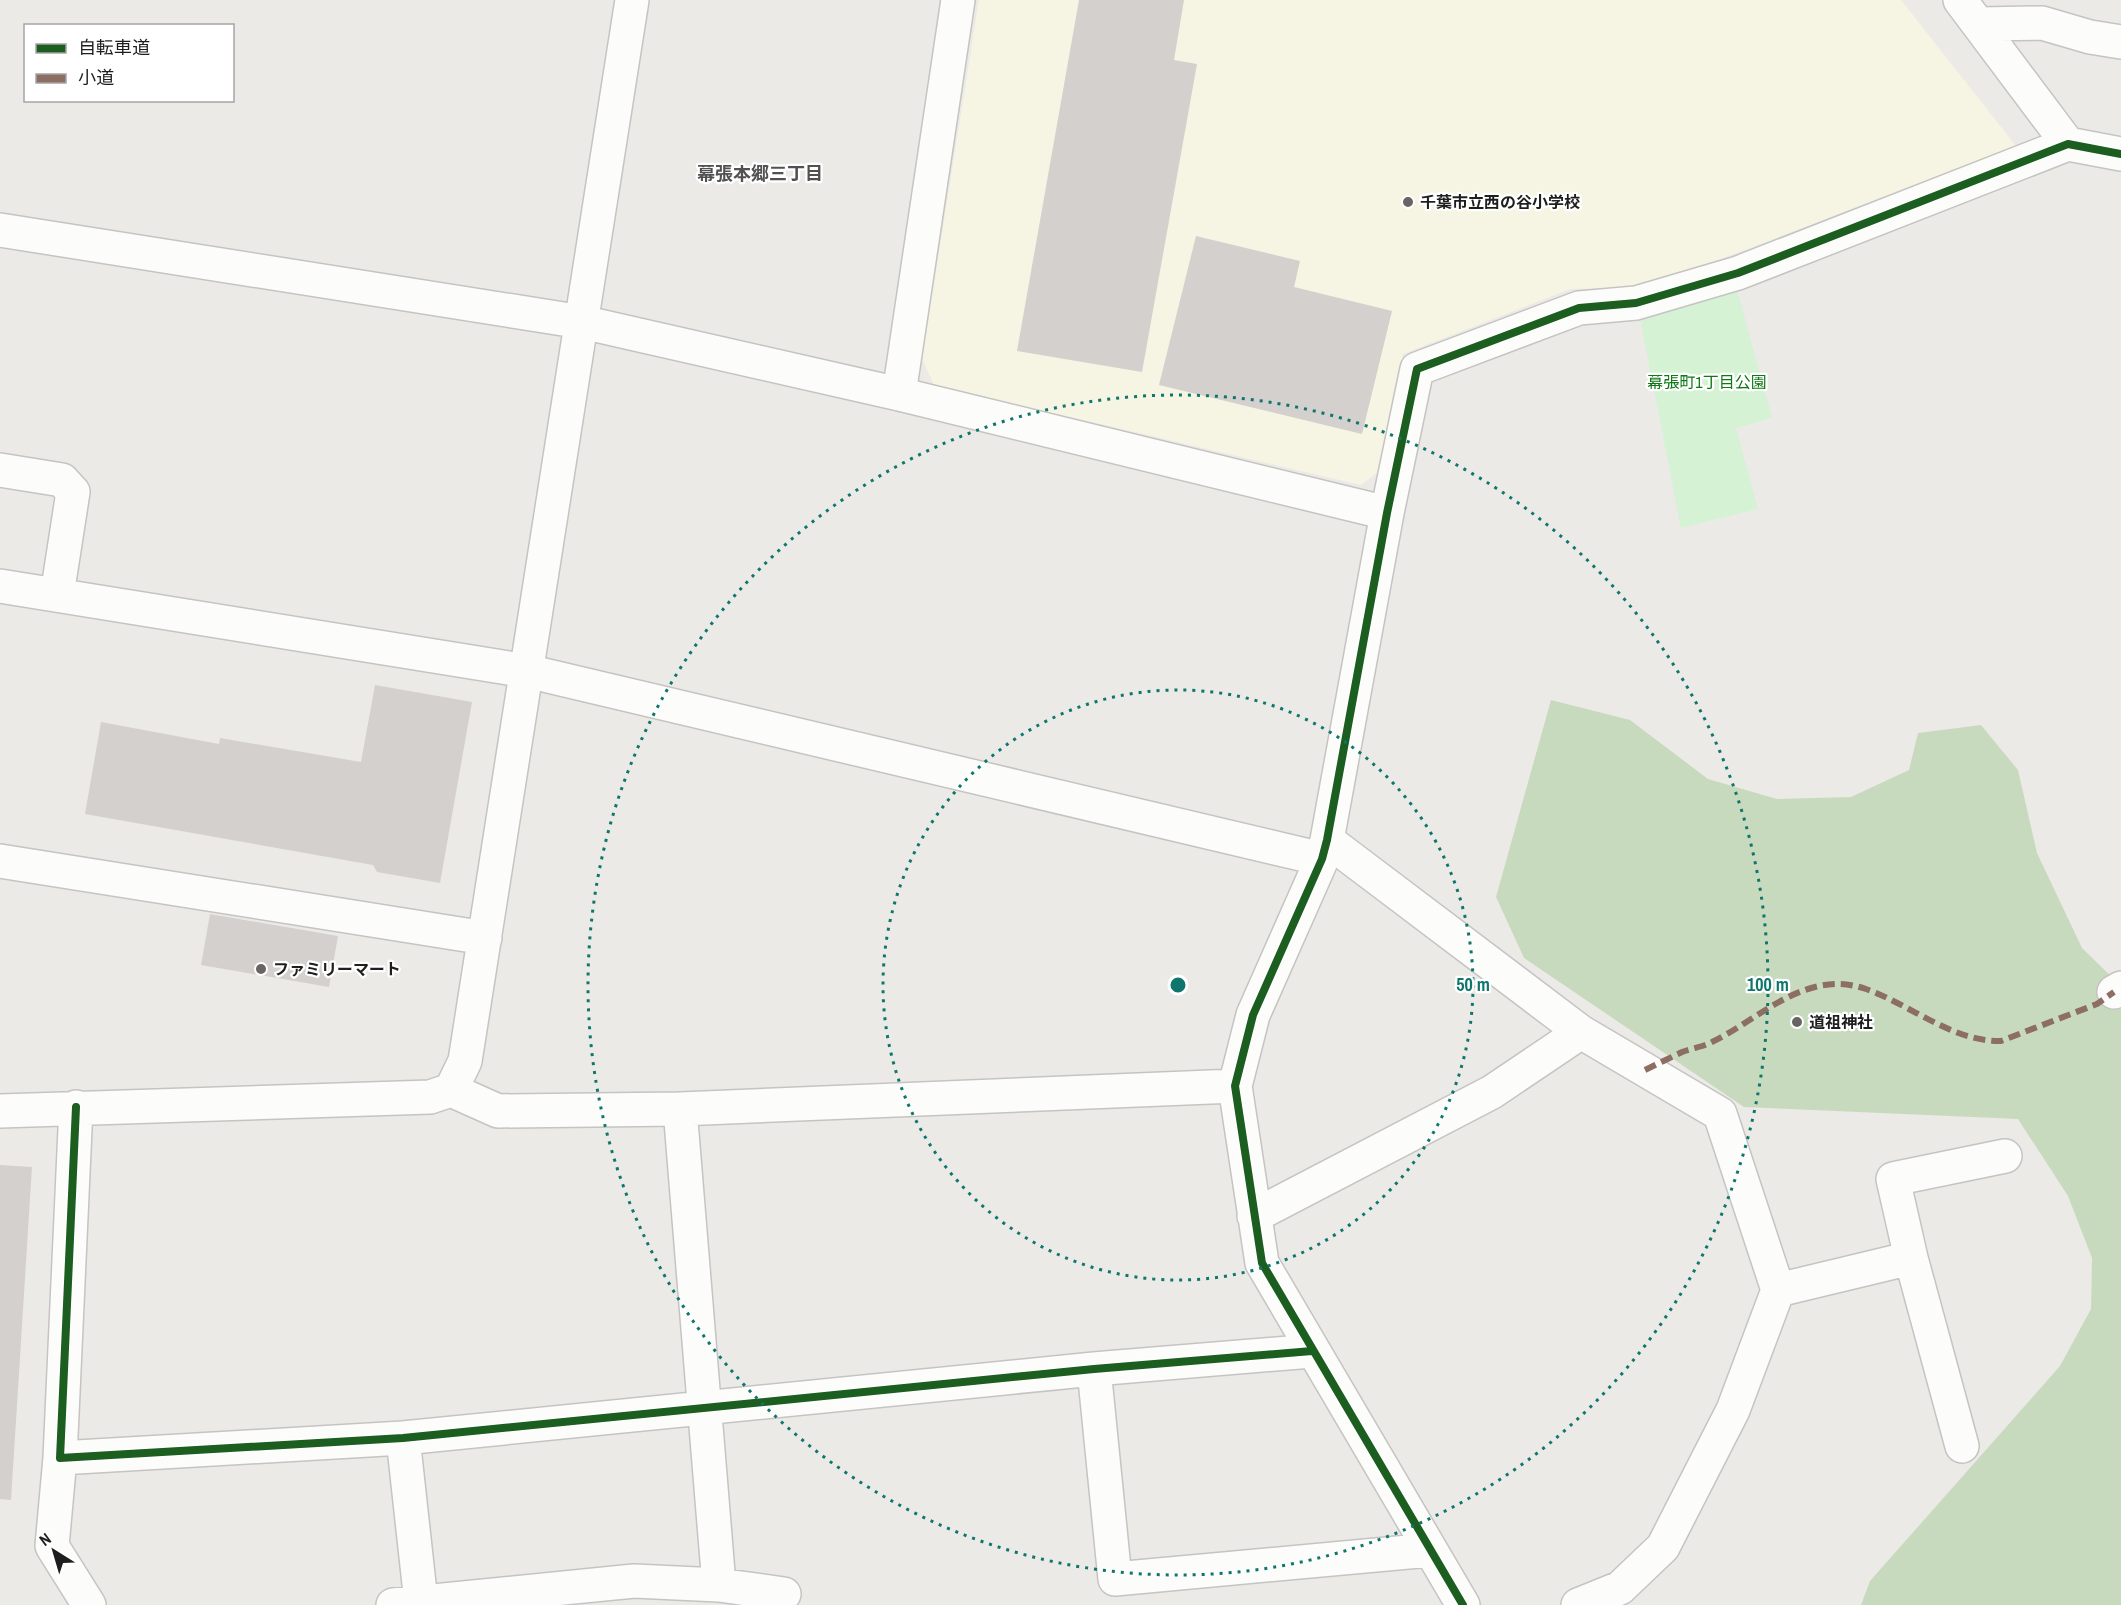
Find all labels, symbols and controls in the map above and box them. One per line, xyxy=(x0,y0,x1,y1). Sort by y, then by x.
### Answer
legend xyxy=(24,24,234,102)
text: 自転車道 xyxy=(78,35,150,60)
text: 小道 xyxy=(78,65,114,90)
district label: 幕張本郷三丁目 xyxy=(697,161,823,186)
place label: 千葉市立西の谷小学校 xyxy=(1420,191,1580,213)
marker: 千葉市立西の谷小学校 xyxy=(1401,195,1415,209)
park label: 幕張町1丁目公園 xyxy=(1647,371,1767,393)
place label: ファミリーマート xyxy=(273,958,401,980)
marker: ファミリーマート xyxy=(254,962,268,976)
text: 50 m xyxy=(1456,972,1490,997)
text: 100 m xyxy=(1747,972,1789,997)
centre of rings xyxy=(1168,975,1188,995)
place label: 道祖神社 xyxy=(1809,1011,1873,1033)
marker: 道祖神社 xyxy=(1790,1015,1804,1029)
north arrow xyxy=(24,1521,84,1581)
text: N xyxy=(35,1527,55,1551)

